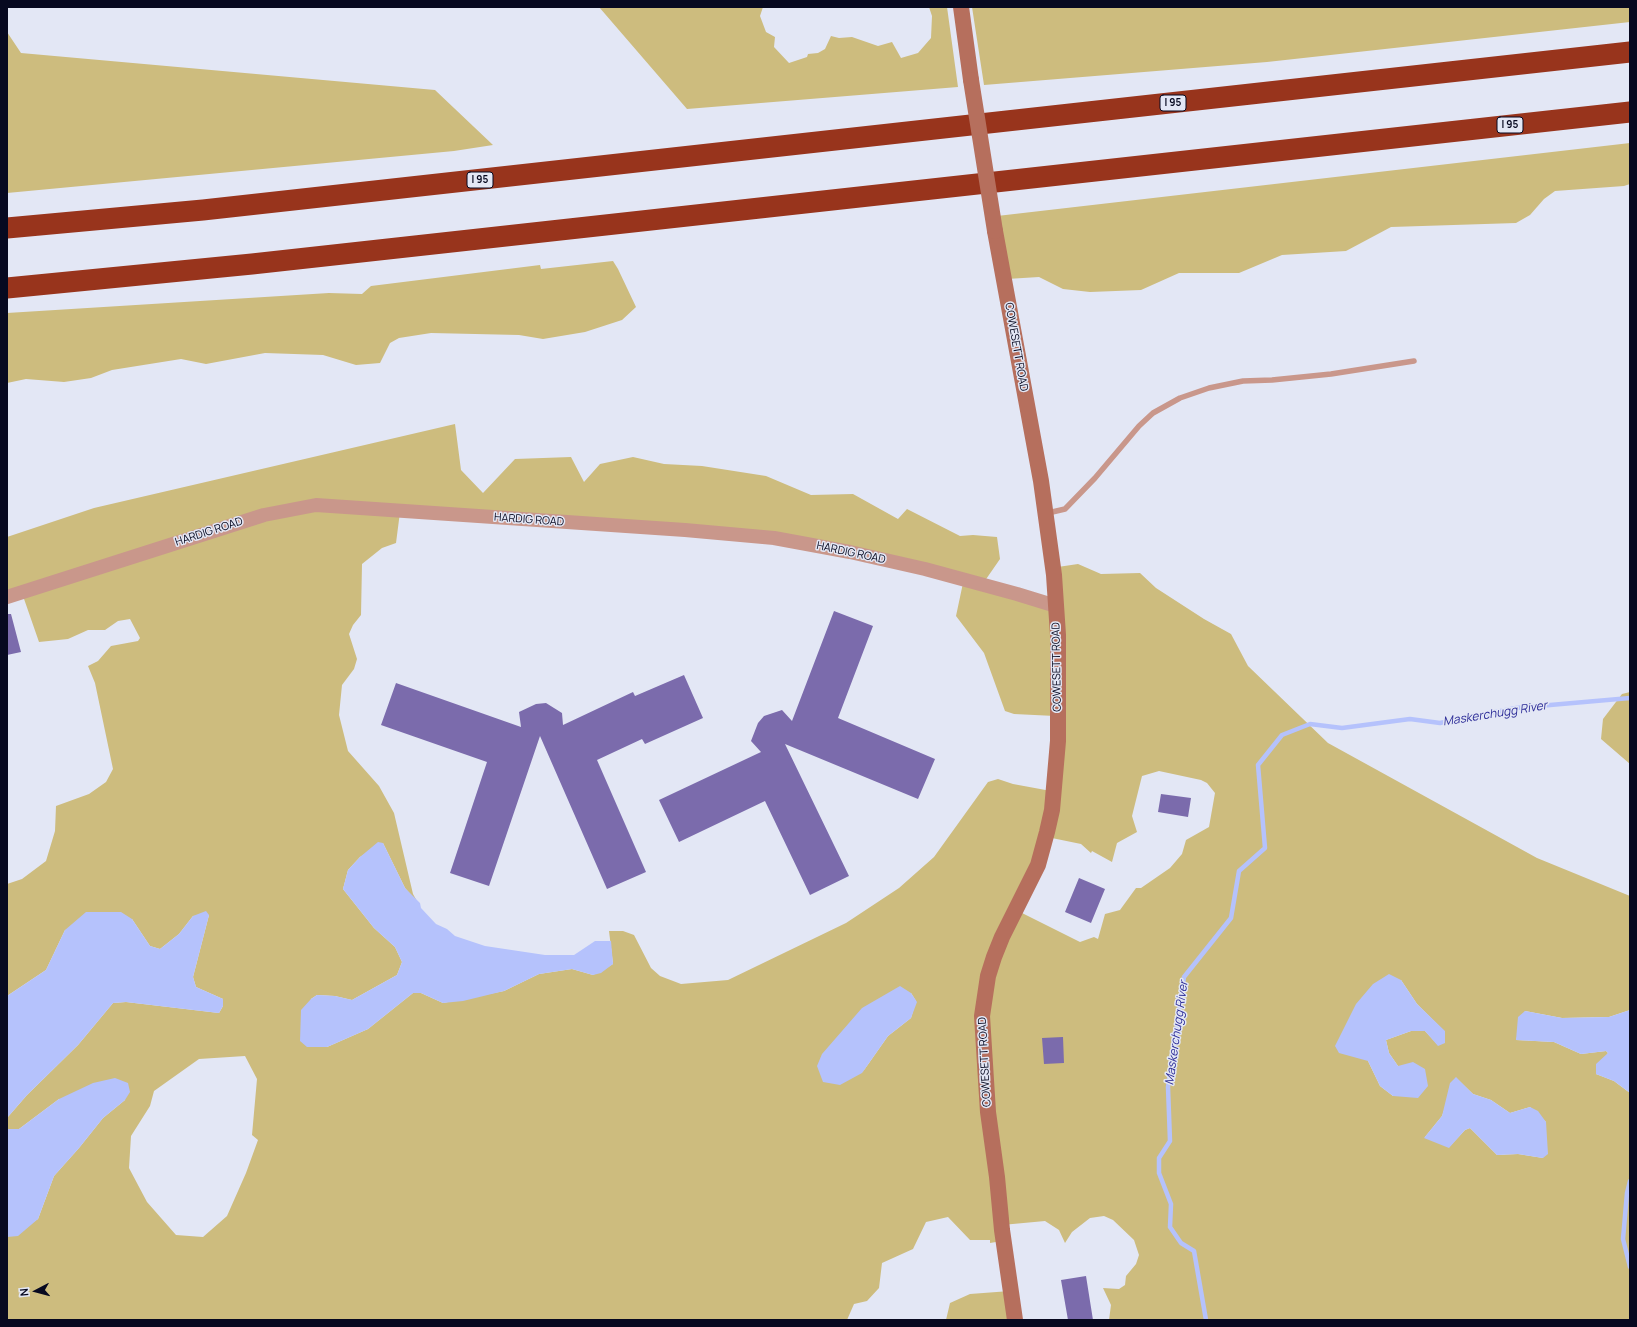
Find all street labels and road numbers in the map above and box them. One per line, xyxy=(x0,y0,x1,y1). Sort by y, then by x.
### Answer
road number: I 95 xyxy=(1160,95,1186,111)
road number: I 95 xyxy=(1497,117,1523,133)
road number: I 95 xyxy=(467,172,493,188)
street label: COWESETT ROAD xyxy=(1002,302,1030,392)
street label: HARDIG ROAD xyxy=(493,511,565,529)
street label: HARDIG ROAD xyxy=(173,515,245,549)
street label: HARDIG ROAD xyxy=(815,539,887,567)
street label: COWESETT ROAD xyxy=(1050,622,1064,712)
street label: COWESETT ROAD xyxy=(976,1017,994,1107)

